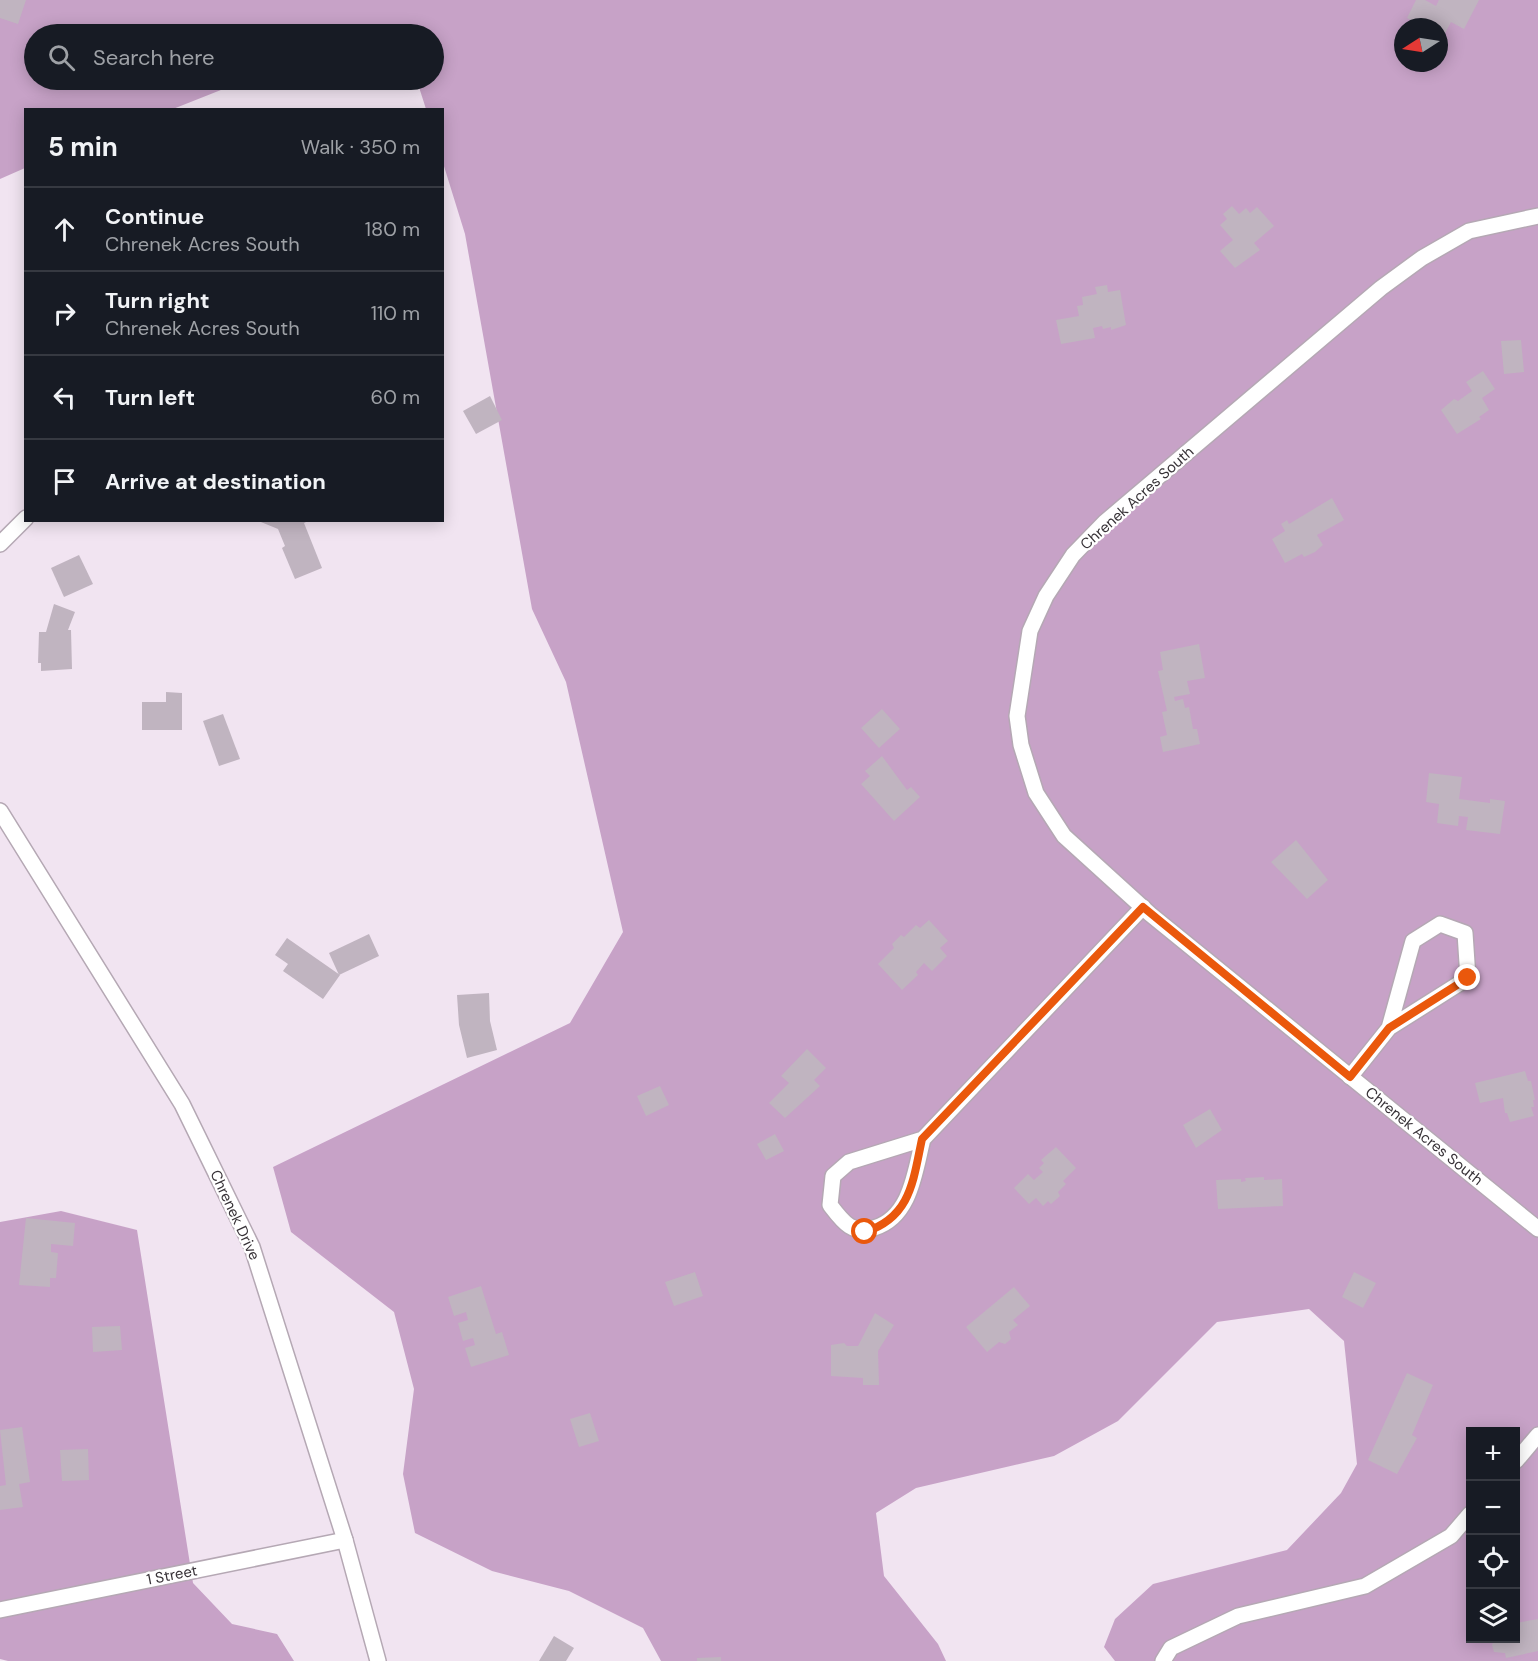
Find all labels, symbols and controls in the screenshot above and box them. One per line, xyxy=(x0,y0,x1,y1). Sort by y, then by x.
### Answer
north arrow xyxy=(1394,18,1448,72)
search box xyxy=(24,24,444,90)
icon: search xyxy=(45,41,78,74)
text: Search here xyxy=(93,43,214,72)
text: 5 min xyxy=(48,130,118,164)
text: Walk · 350 m xyxy=(301,134,420,160)
text: Continue xyxy=(105,202,204,231)
icon: ahead xyxy=(48,213,81,246)
text: 180 m xyxy=(365,216,420,242)
text: Chrenek Acres South xyxy=(105,231,300,257)
text: Turn right xyxy=(105,286,210,315)
icon: right xyxy=(48,297,81,330)
text: 110 m xyxy=(371,300,420,326)
text: Chrenek Acres South xyxy=(105,315,300,341)
icon: left xyxy=(48,381,81,414)
text: Turn left xyxy=(105,383,195,412)
text: 60 m xyxy=(371,384,420,410)
street label: Chrenek Acres South xyxy=(1076,442,1198,554)
icon: arrive xyxy=(48,465,81,498)
text: Arrive at destination xyxy=(105,467,326,496)
route end xyxy=(1454,964,1480,990)
street label: Chrenek Acres South xyxy=(1361,1082,1487,1190)
street label: Chrenek Drive xyxy=(205,1167,265,1263)
route start xyxy=(851,1218,877,1244)
map controls xyxy=(1466,1427,1520,1643)
button: + xyxy=(1466,1427,1520,1481)
button: − xyxy=(1466,1481,1520,1535)
button: locate xyxy=(1466,1535,1520,1589)
street label: 1 Street xyxy=(145,1560,199,1590)
button: layers xyxy=(1466,1589,1520,1643)

